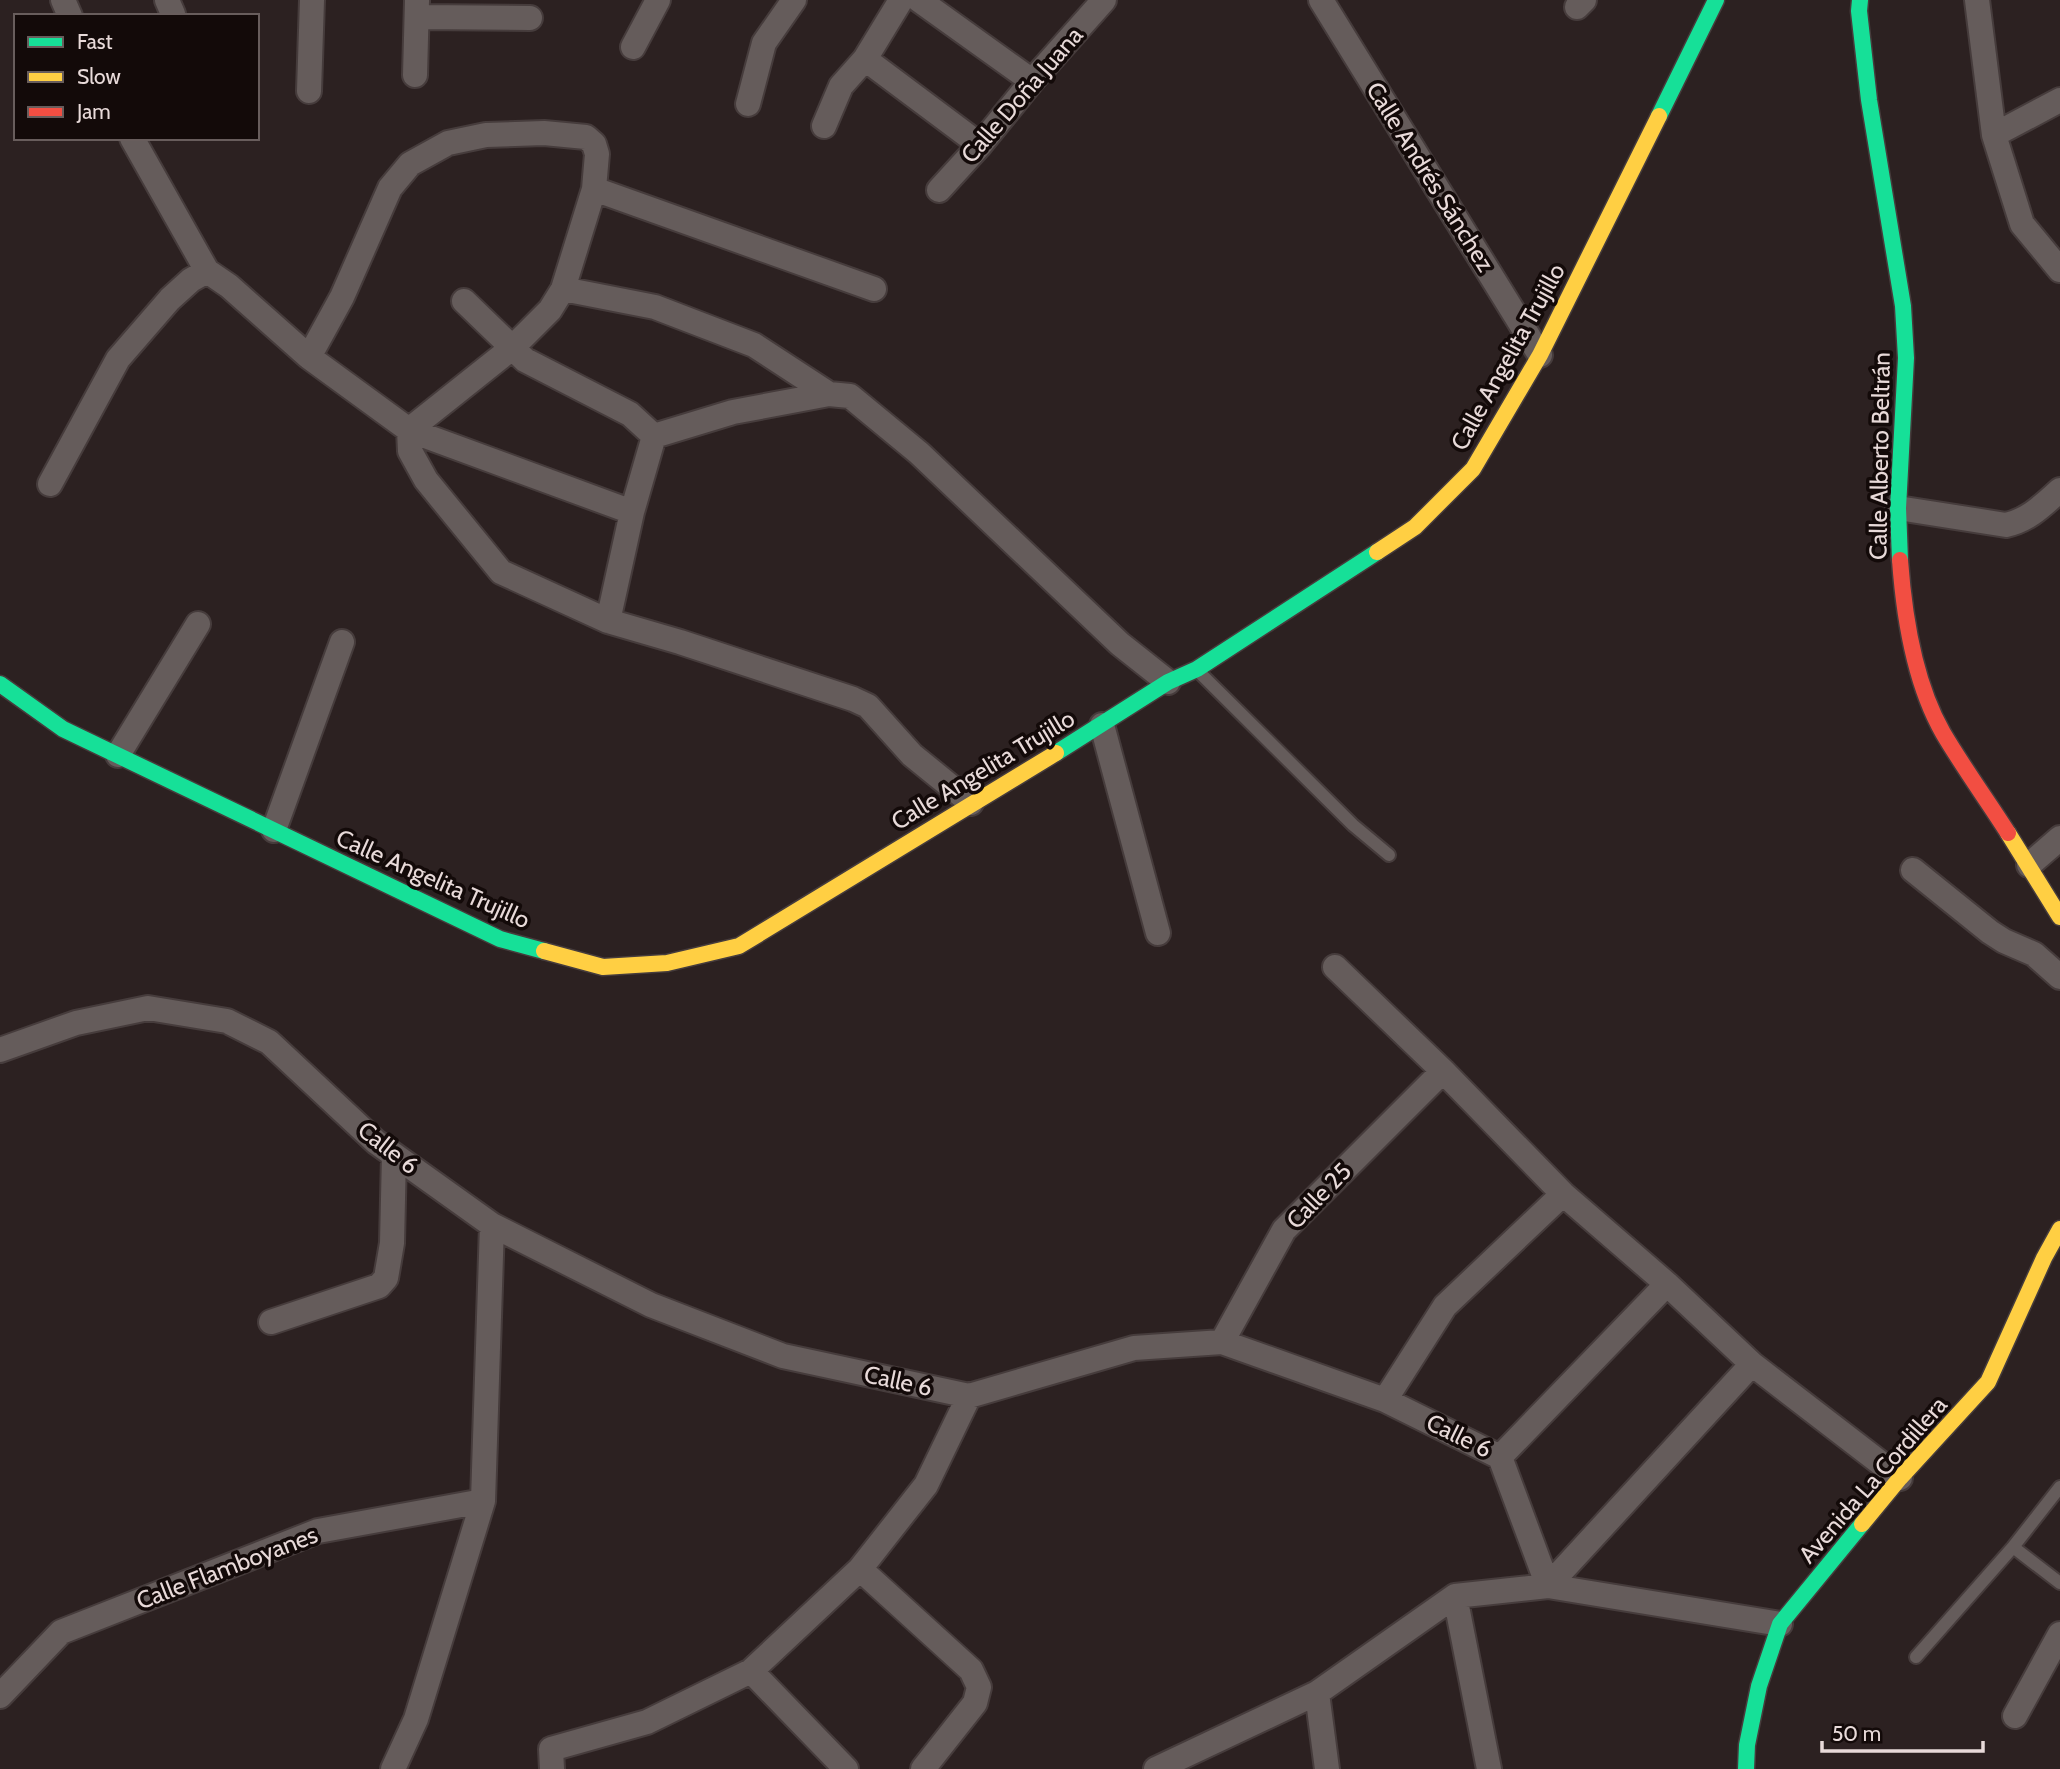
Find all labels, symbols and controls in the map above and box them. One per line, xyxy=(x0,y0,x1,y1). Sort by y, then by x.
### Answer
legend xyxy=(14,14,259,140)
street label: Calle Doña Juana xyxy=(955,20,1089,169)
text: Fast xyxy=(77,29,113,54)
text: Slow xyxy=(77,64,121,89)
street label: Calle Andrés Sánchez xyxy=(1360,77,1501,277)
text: Jam xyxy=(76,99,111,124)
street label: Calle Angelita Trujillo xyxy=(1444,258,1571,455)
street label: Calle Alberto Beltrán xyxy=(1863,352,1896,560)
street label: Calle Angelita Trujillo xyxy=(886,703,1080,836)
street label: Calle Angelita Trujillo xyxy=(332,823,534,934)
street label: Calle 6 xyxy=(352,1115,424,1180)
street label: Calle 25 xyxy=(1280,1157,1357,1235)
street label: Calle 6 xyxy=(861,1359,935,1402)
street label: Avenida La Cordillera xyxy=(1792,1390,1953,1569)
street label: Calle 6 xyxy=(1422,1407,1497,1464)
street label: Calle Flamboyanes xyxy=(132,1520,321,1615)
scale bar xyxy=(1822,1710,1983,1754)
text: 50 m xyxy=(1832,1721,1881,1746)

